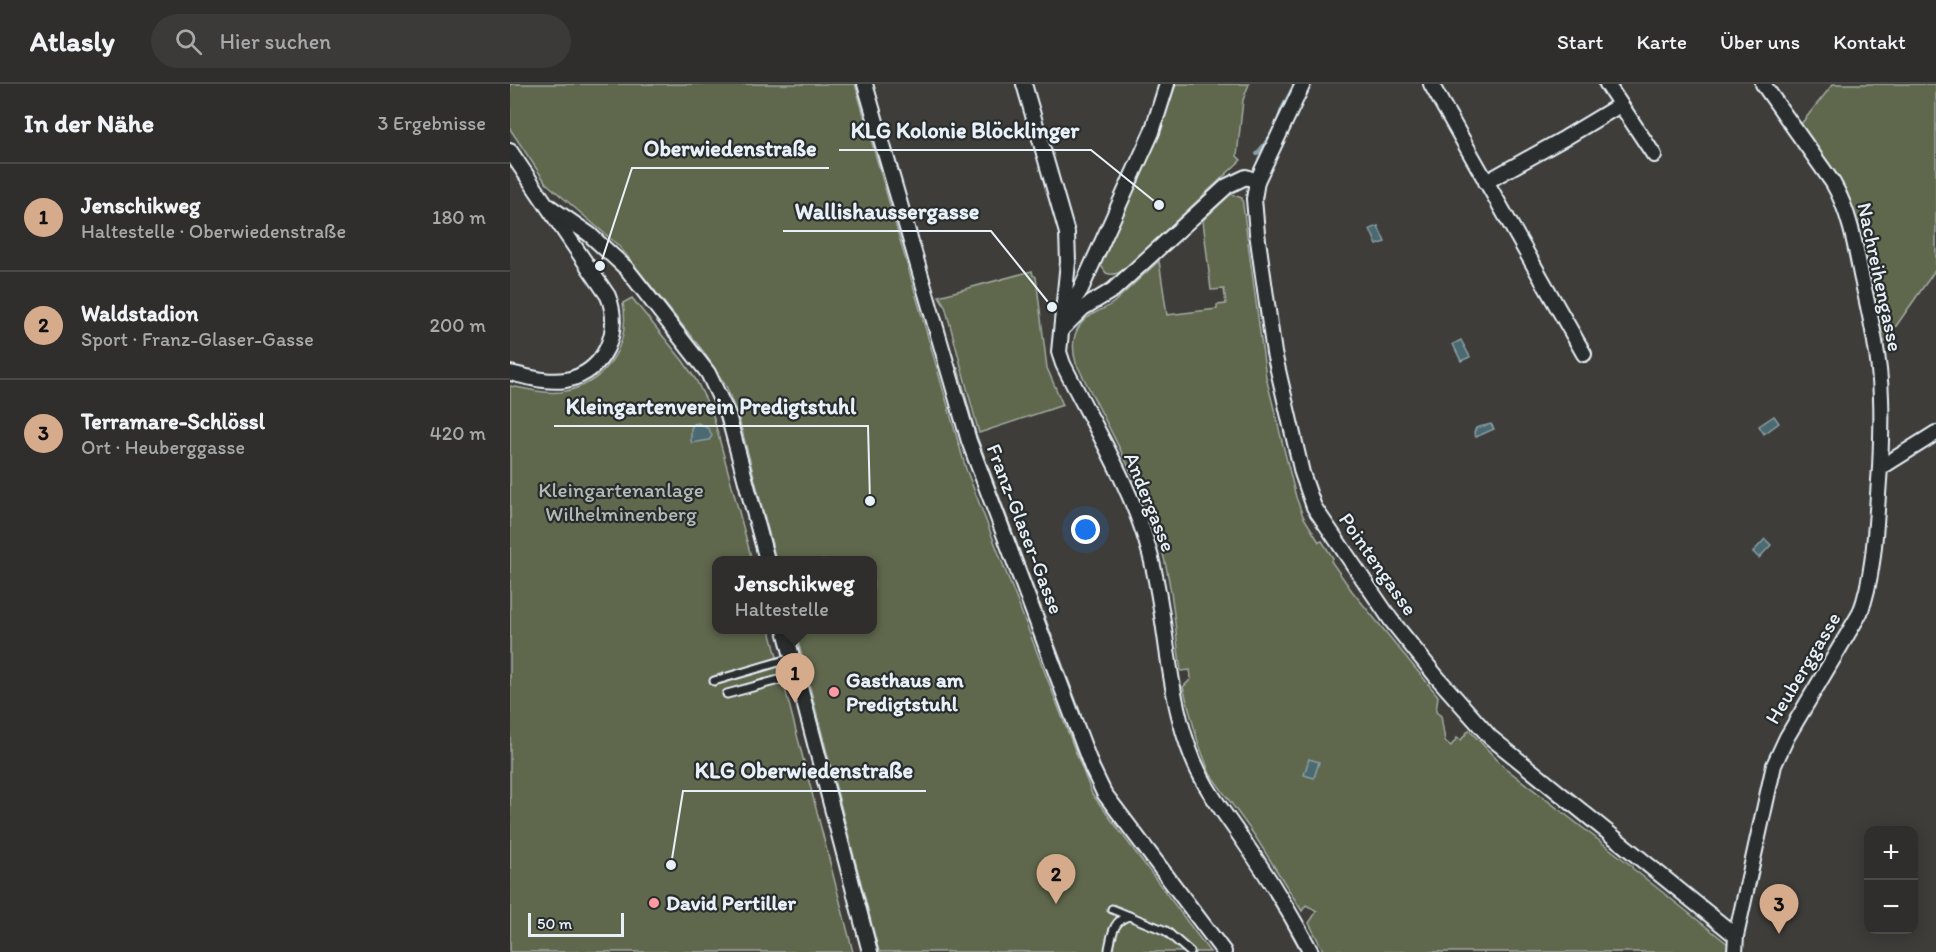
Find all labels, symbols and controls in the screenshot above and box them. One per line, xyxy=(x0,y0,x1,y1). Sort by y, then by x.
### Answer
search box xyxy=(151,14,571,68)
text: Atlasly xyxy=(30,24,115,58)
icon: search xyxy=(172,25,205,58)
text: Hier suchen xyxy=(220,28,331,55)
text: Start xyxy=(1557,29,1603,54)
text: Karte xyxy=(1636,29,1687,54)
text: Über uns xyxy=(1720,29,1800,54)
text: Kontakt xyxy=(1833,29,1906,54)
text: In der Nähe xyxy=(24,107,154,139)
callout: KLG Kolonie Blöcklinger xyxy=(839,110,1091,150)
text: 3 Ergebnisse xyxy=(378,111,486,135)
text: KLG Kolonie Blöcklinger xyxy=(851,117,1081,144)
callout: Oberwiedenstraße xyxy=(632,128,829,168)
text: Oberwiedenstraße xyxy=(643,135,817,162)
callout: Wallishaussergasse xyxy=(783,191,991,231)
text: Jenschikweg xyxy=(81,192,200,219)
text: Wallishaussergasse xyxy=(795,198,979,225)
street label: Nachreihengasse xyxy=(1852,200,1908,354)
text: 1 xyxy=(39,205,48,229)
text: 180 m xyxy=(432,205,486,229)
text: Haltestelle · Oberwiedenstraße xyxy=(81,219,346,243)
text: Waldstadion xyxy=(81,300,199,327)
text: 2 xyxy=(38,313,49,337)
text: 200 m xyxy=(430,313,486,337)
text: Sport · Franz-Glaser-Gasse xyxy=(81,327,314,351)
callout: Kleingartenverein Predigtstuhl xyxy=(554,386,868,426)
text: Kleingartenverein Predigtstuhl xyxy=(566,393,857,420)
text: Terramare-Schlössl xyxy=(81,408,265,435)
text: 3 xyxy=(38,421,49,445)
text: 420 m xyxy=(430,421,486,445)
text: Ort · Heuberggasse xyxy=(81,435,245,459)
street label: Franz-Glaser-Gasse xyxy=(981,440,1069,617)
street label: Andergasse xyxy=(1119,448,1182,555)
park label: Kleingartenanlage Wilhelminenberg xyxy=(538,477,704,526)
street label: Pointengasse xyxy=(1334,508,1423,620)
your location xyxy=(1071,515,1100,544)
popup xyxy=(712,556,877,634)
text: Jenschikweg xyxy=(735,570,854,597)
text: Haltestelle xyxy=(735,597,829,621)
street label: Heuberggasse xyxy=(1759,607,1846,728)
pin: 1 xyxy=(776,654,814,703)
place label: Gasthaus am Predigtstuhl xyxy=(846,667,965,717)
marker: Gasthaus am Predigtstuhl xyxy=(827,685,841,699)
callout: KLG Oberwiedenstraße xyxy=(683,751,926,791)
text: KLG Oberwiedenstraße xyxy=(695,757,914,784)
map controls xyxy=(1864,826,1918,934)
button: + xyxy=(1864,826,1918,880)
pin: 2 xyxy=(1036,854,1076,904)
button: − xyxy=(1864,880,1918,934)
pin: 3 xyxy=(1760,884,1798,934)
place label: David Pertiller xyxy=(666,890,796,915)
marker: David Pertiller xyxy=(647,896,661,910)
scale bar xyxy=(528,910,624,938)
text: 50 m xyxy=(537,914,572,933)

